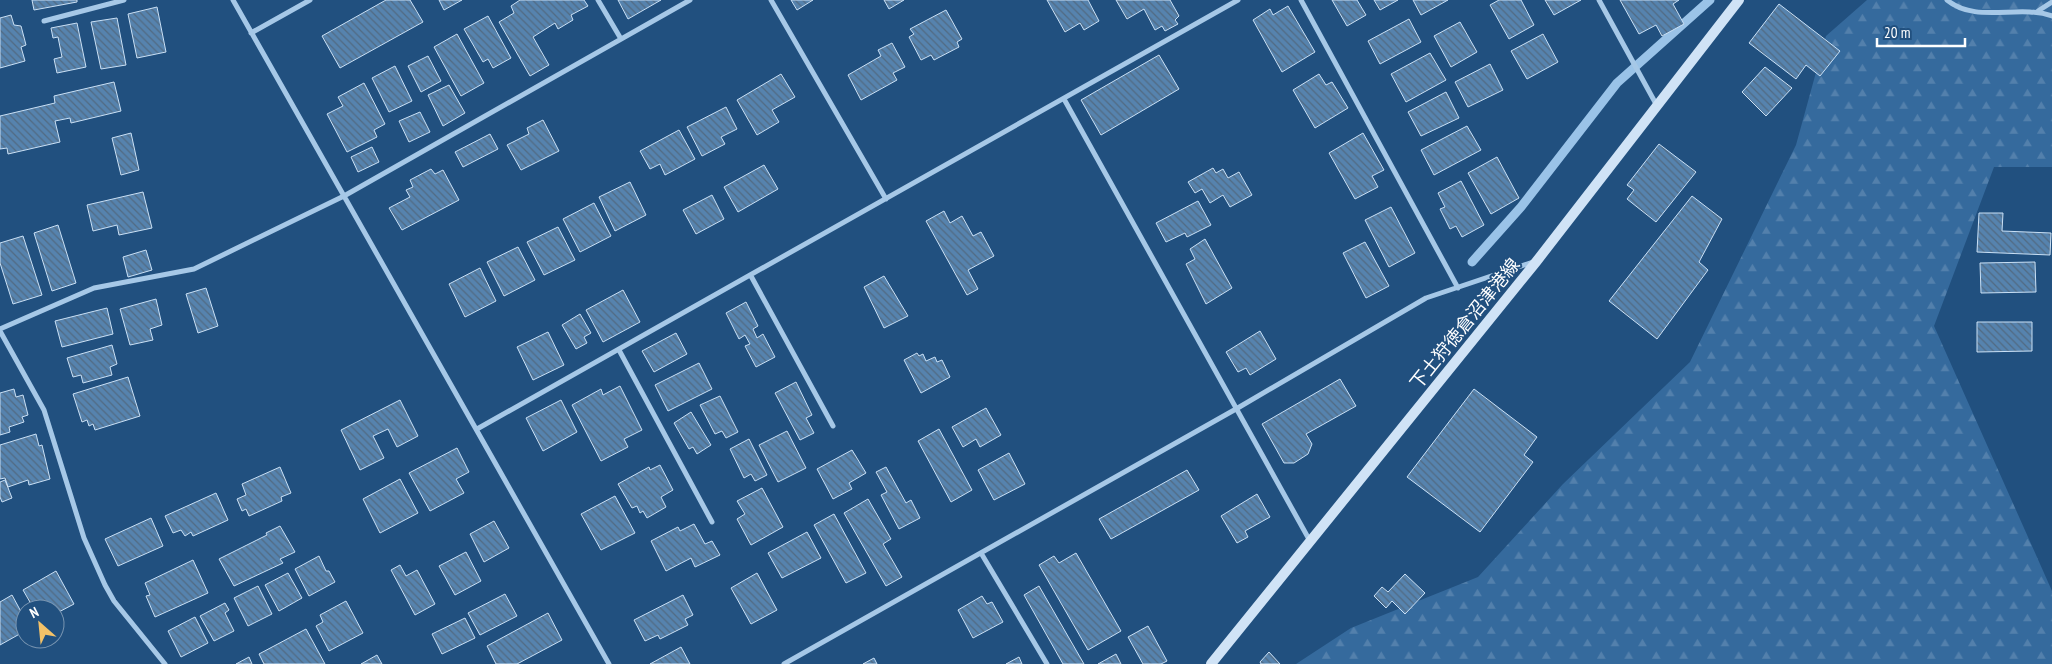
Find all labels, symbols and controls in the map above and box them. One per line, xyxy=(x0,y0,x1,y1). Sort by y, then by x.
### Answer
scale bar xyxy=(1877,15,1964,47)
text: 20 m xyxy=(1884,23,1910,42)
street label: 下土狩徳倉沼津港線 xyxy=(1405,253,1525,394)
north arrow xyxy=(15,599,65,649)
text: N xyxy=(27,603,42,622)

